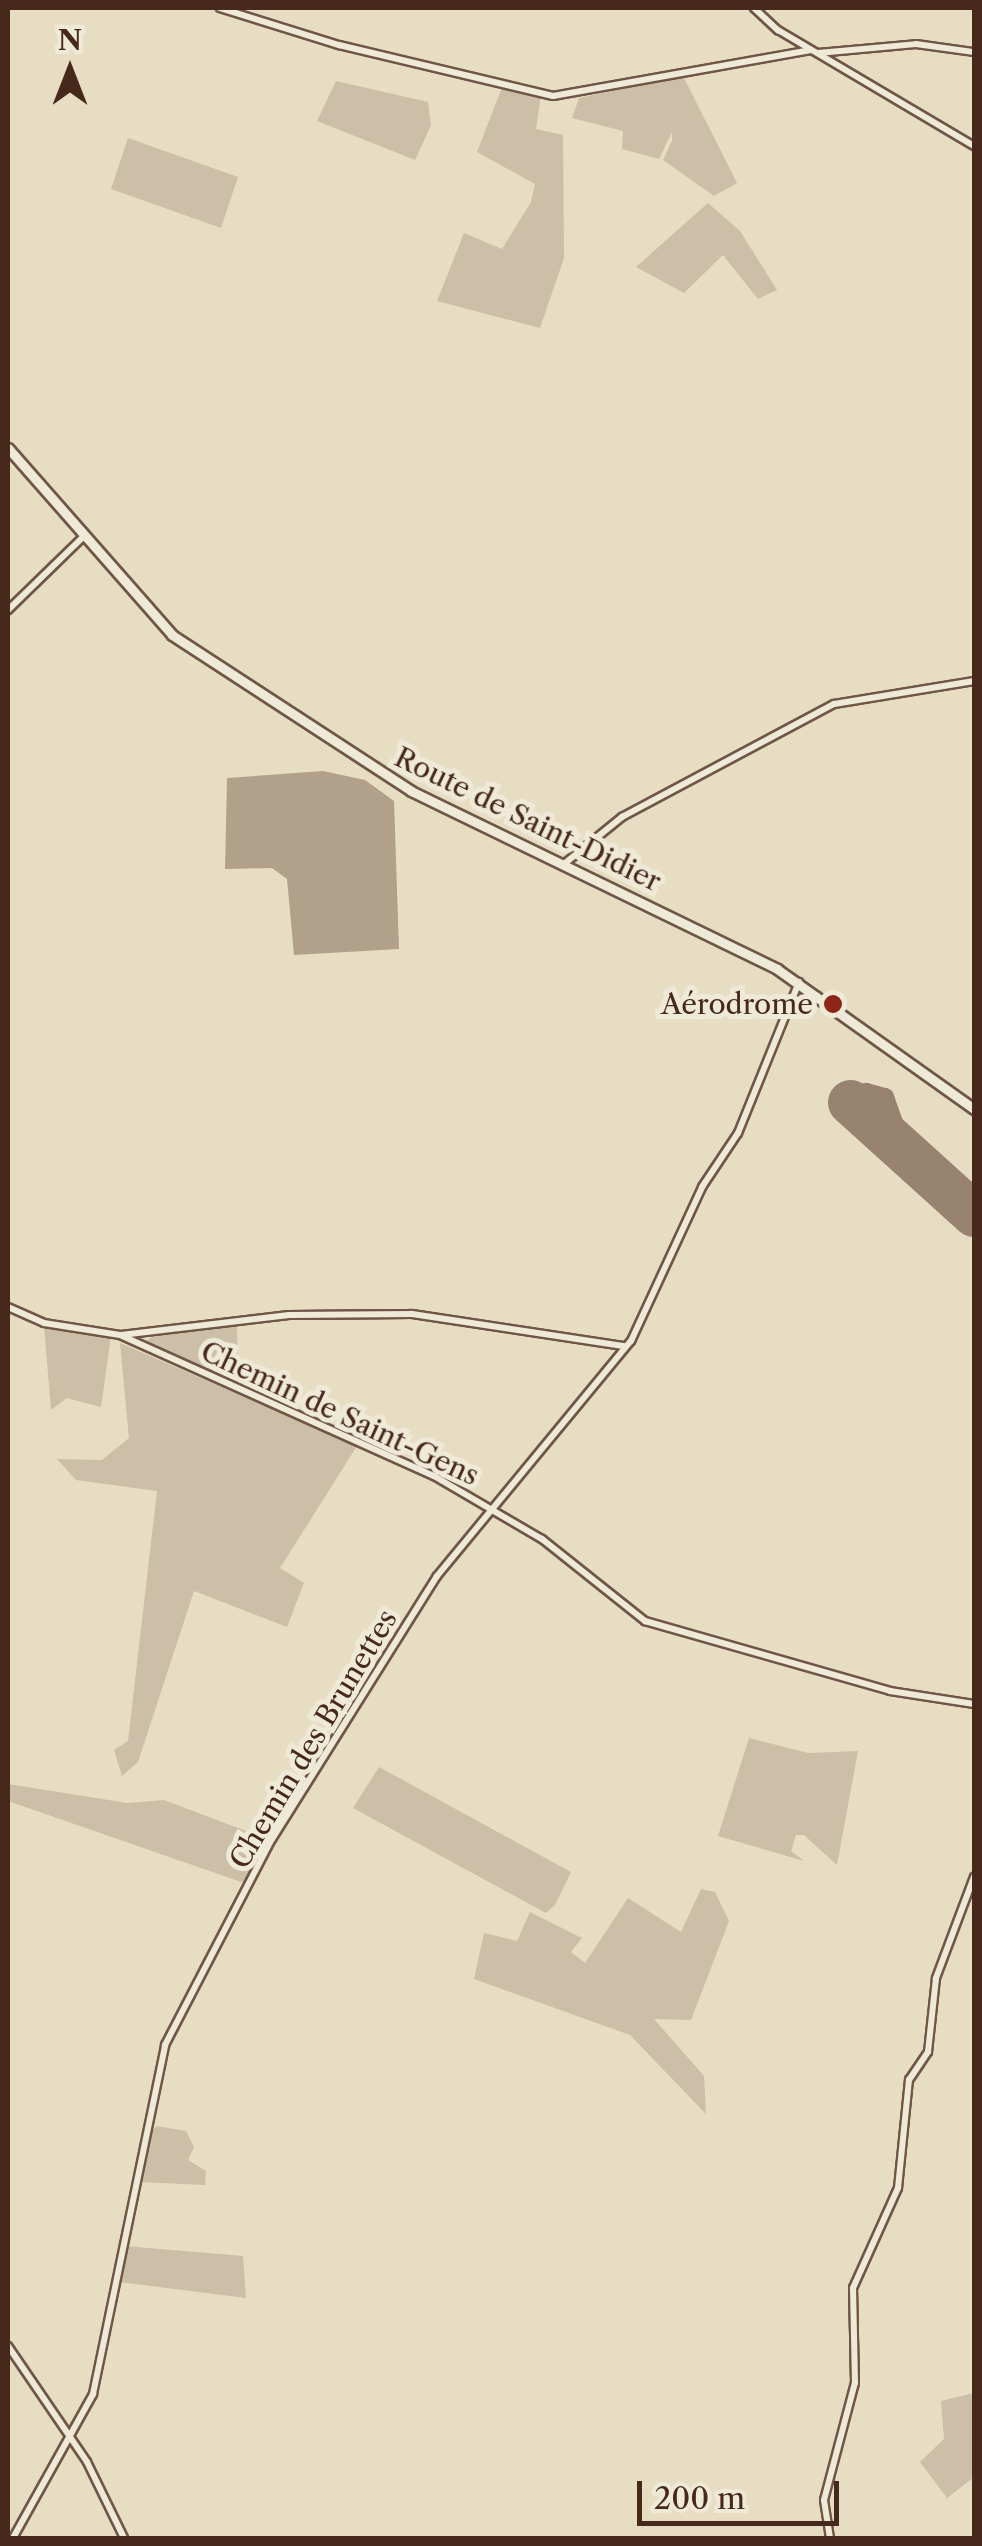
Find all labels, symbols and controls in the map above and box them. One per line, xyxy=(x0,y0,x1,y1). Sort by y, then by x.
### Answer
north arrow xyxy=(20,20,120,120)
text: N xyxy=(58,23,82,57)
street label: Route de Saint-Didier xyxy=(389,740,667,898)
place label: Aérodrome xyxy=(661,987,813,1021)
marker: Aérodrome xyxy=(822,993,844,1015)
street label: Chemin de Saint-Gens xyxy=(196,1334,484,1492)
street label: Chemin des Brunettes xyxy=(222,1603,404,1875)
scale bar xyxy=(642,2461,844,2523)
text: 200 m xyxy=(654,2480,745,2517)

